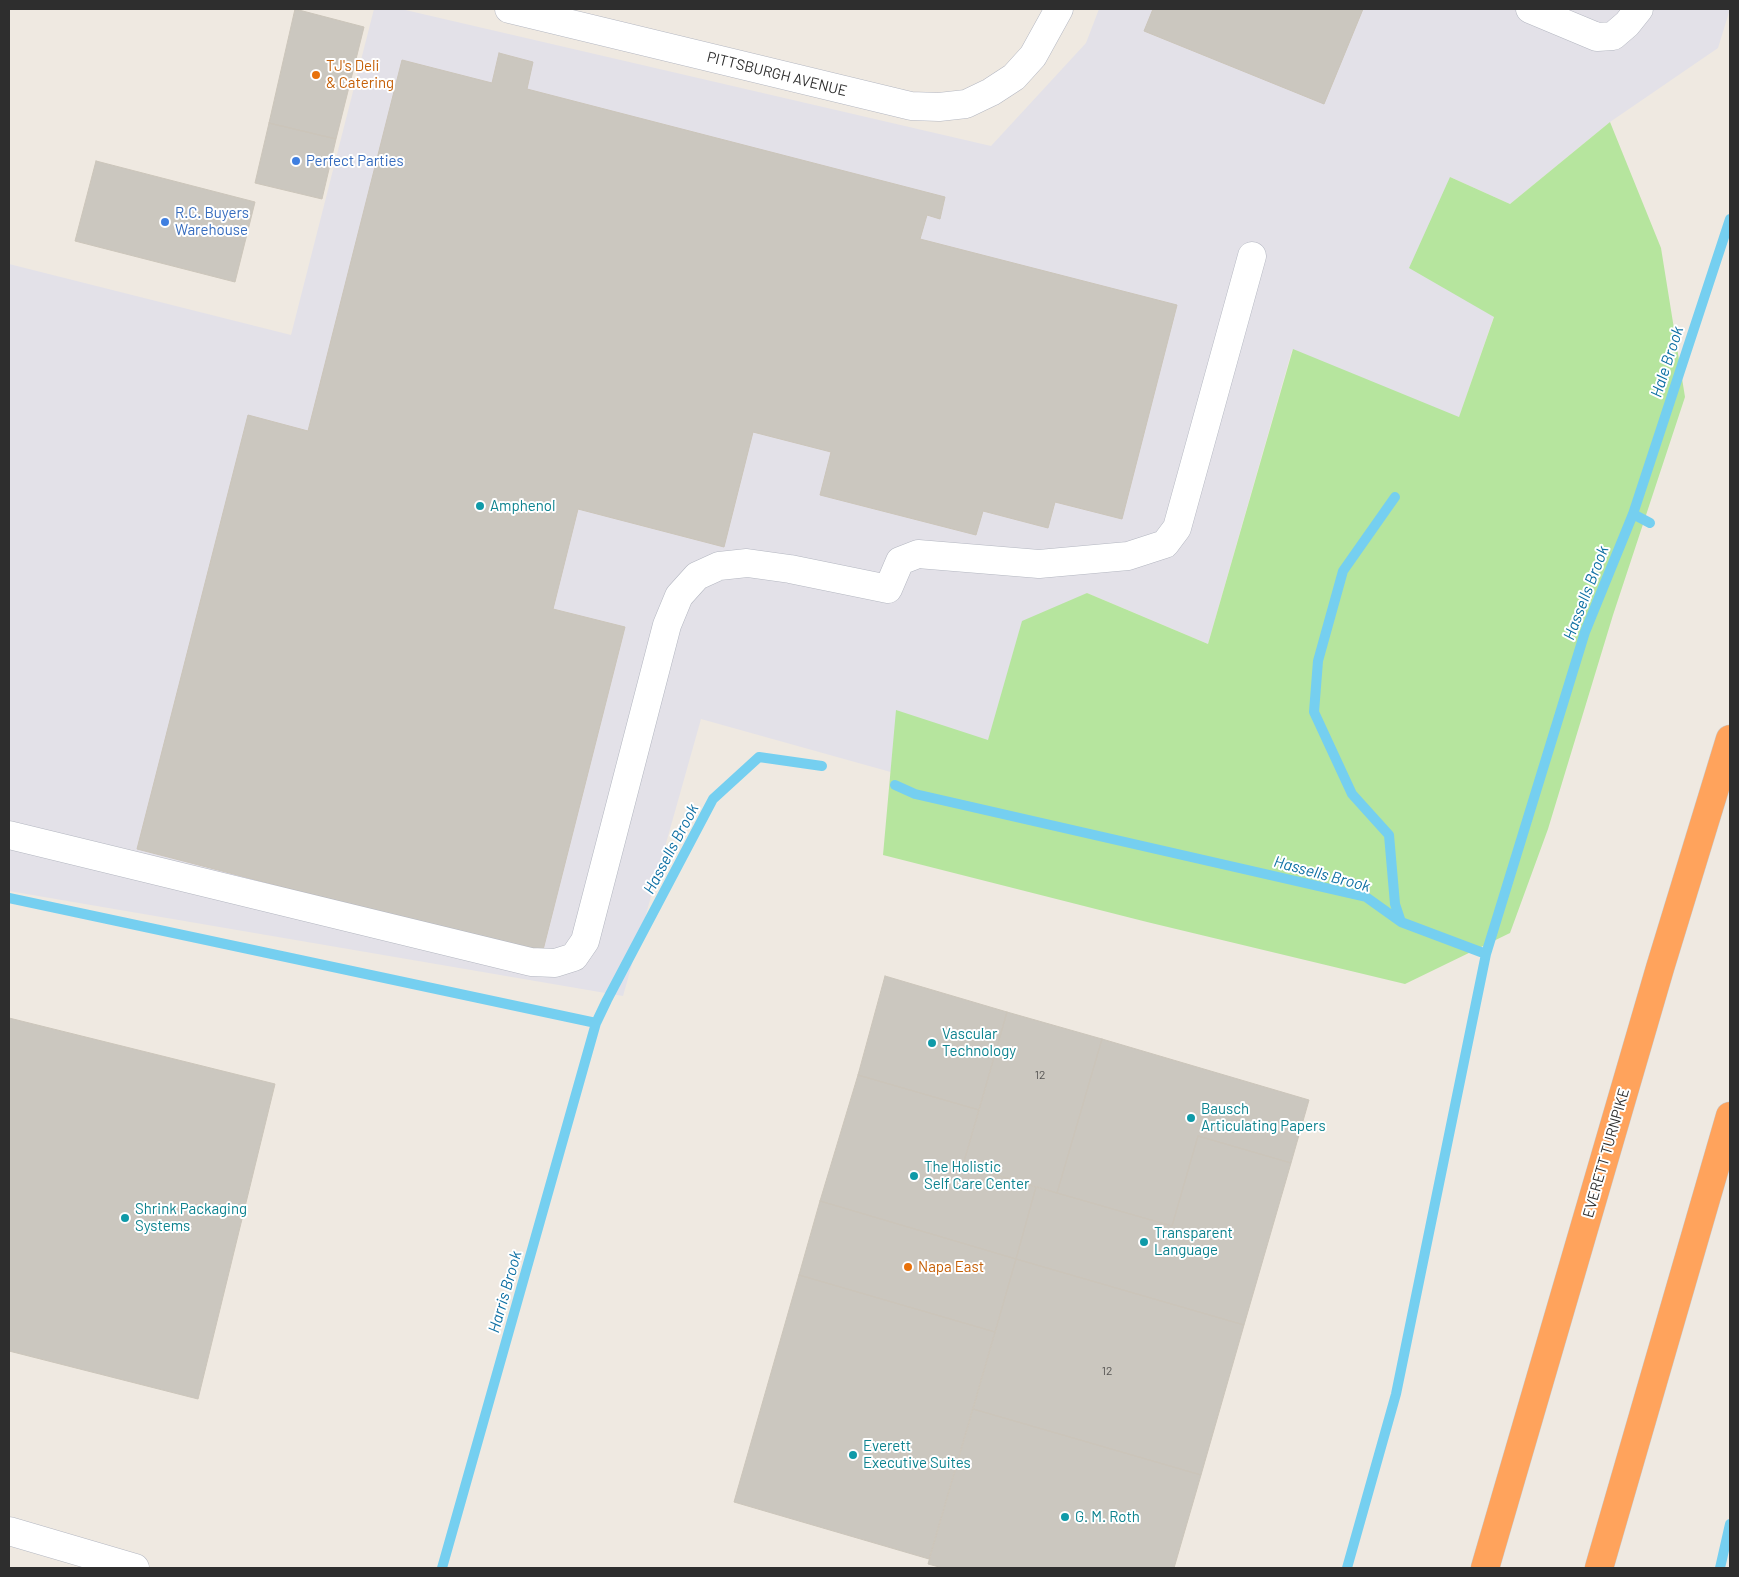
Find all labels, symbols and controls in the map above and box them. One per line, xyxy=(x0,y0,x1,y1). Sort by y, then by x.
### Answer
street label: PITTSBURGH AVENUE xyxy=(705,48,849,100)
place label: TJ's Deli & Catering xyxy=(326,57,394,92)
marker: TJ's Deli & Catering xyxy=(310,69,322,81)
place label: Perfect Parties xyxy=(306,152,404,170)
marker: Perfect Parties xyxy=(290,155,302,167)
place label: R.C. Buyers Warehouse xyxy=(175,204,249,239)
marker: R.C. Buyers Warehouse xyxy=(159,216,171,228)
water label: Hale Brook xyxy=(1647,324,1687,400)
place label: Amphenol xyxy=(490,497,555,515)
marker: Amphenol xyxy=(474,500,486,512)
water label: Hassells Brook xyxy=(1559,543,1613,643)
water label: Hassells Brook xyxy=(639,801,703,897)
water label: Hassells Brook xyxy=(1272,852,1372,896)
place label: Vascular Technology xyxy=(942,1025,1016,1060)
marker: Vascular Technology xyxy=(926,1037,938,1049)
house number: 12 xyxy=(1035,1068,1045,1082)
street label: EVERETT TURNPIKE xyxy=(1579,1086,1633,1220)
place label: Bausch Articulating Papers xyxy=(1201,1100,1326,1135)
marker: Bausch Articulating Papers xyxy=(1185,1112,1197,1124)
place label: The Holistic Self Care Center xyxy=(924,1158,1029,1193)
marker: The Holistic Self Care Center xyxy=(908,1170,920,1182)
place label: Shrink Packaging Systems xyxy=(135,1200,247,1235)
marker: Shrink Packaging Systems xyxy=(119,1212,131,1224)
place label: Transparent Language xyxy=(1154,1224,1233,1259)
marker: Transparent Language xyxy=(1138,1236,1150,1248)
water label: Harris Brook xyxy=(484,1249,526,1335)
place label: Napa East xyxy=(918,1258,984,1276)
marker: Napa East xyxy=(902,1261,914,1273)
house number: 12 xyxy=(1102,1364,1112,1378)
place label: Everett Executive Suites xyxy=(863,1437,971,1472)
marker: Everett Executive Suites xyxy=(847,1449,859,1461)
place label: G. M. Roth xyxy=(1075,1508,1140,1526)
marker: G. M. Roth xyxy=(1059,1511,1071,1523)

